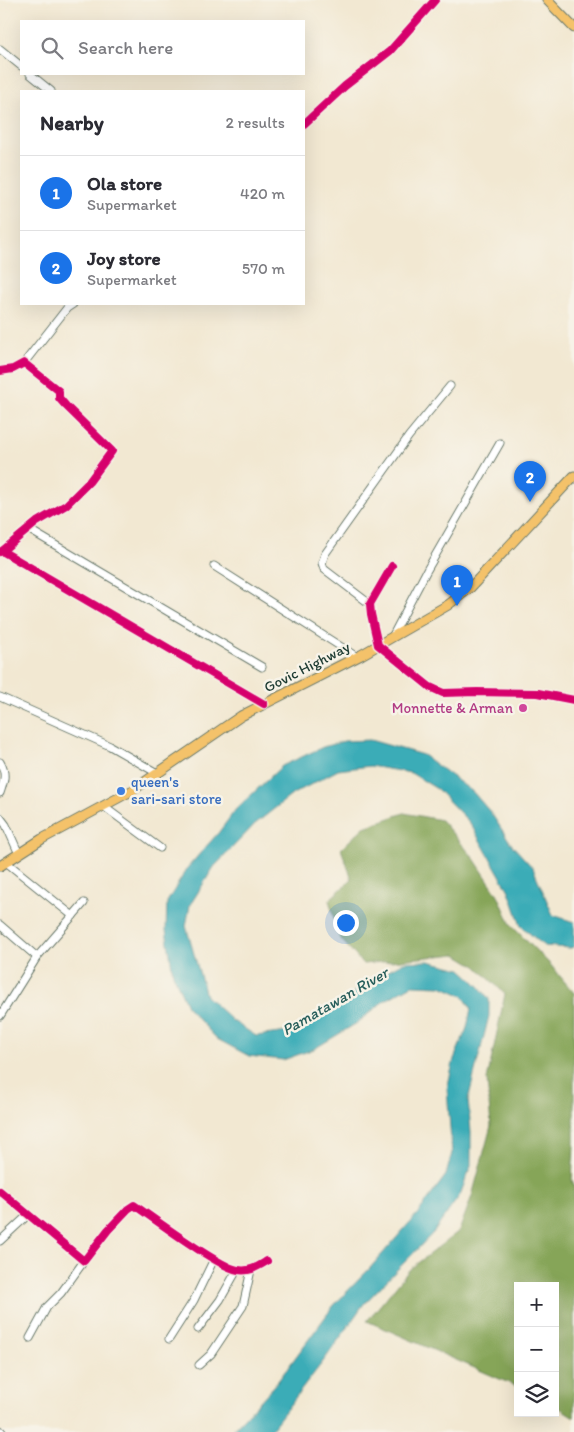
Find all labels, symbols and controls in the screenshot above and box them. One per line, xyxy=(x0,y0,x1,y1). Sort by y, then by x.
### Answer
search box xyxy=(20,20,305,75)
icon: search xyxy=(38,34,66,62)
text: Search here xyxy=(78,36,173,59)
text: Nearby xyxy=(40,110,104,135)
text: 2 results xyxy=(225,113,285,132)
text: Ola store xyxy=(87,172,162,195)
text: 1 xyxy=(52,184,60,203)
text: 420 m xyxy=(240,184,285,203)
text: Supermarket xyxy=(87,195,177,214)
text: Joy store xyxy=(87,247,161,270)
text: 2 xyxy=(52,259,60,278)
text: 570 m xyxy=(242,259,285,278)
text: Supermarket xyxy=(87,270,177,289)
pin: 2 xyxy=(514,461,546,502)
pin: 1 xyxy=(441,565,473,606)
street label: Govic Highway xyxy=(261,638,353,696)
place label: Monnette & Arman xyxy=(392,699,513,717)
marker: Monnette & Arman xyxy=(517,702,529,714)
place label: queen's sari-sari store xyxy=(131,773,222,808)
marker: queen's sari-sari store xyxy=(115,785,127,797)
your location xyxy=(333,910,359,936)
water label: Pamatawan River xyxy=(278,962,393,1039)
map controls xyxy=(514,1282,559,1417)
button: + xyxy=(514,1282,559,1327)
button: − xyxy=(514,1327,559,1372)
button: layers xyxy=(514,1372,559,1417)

